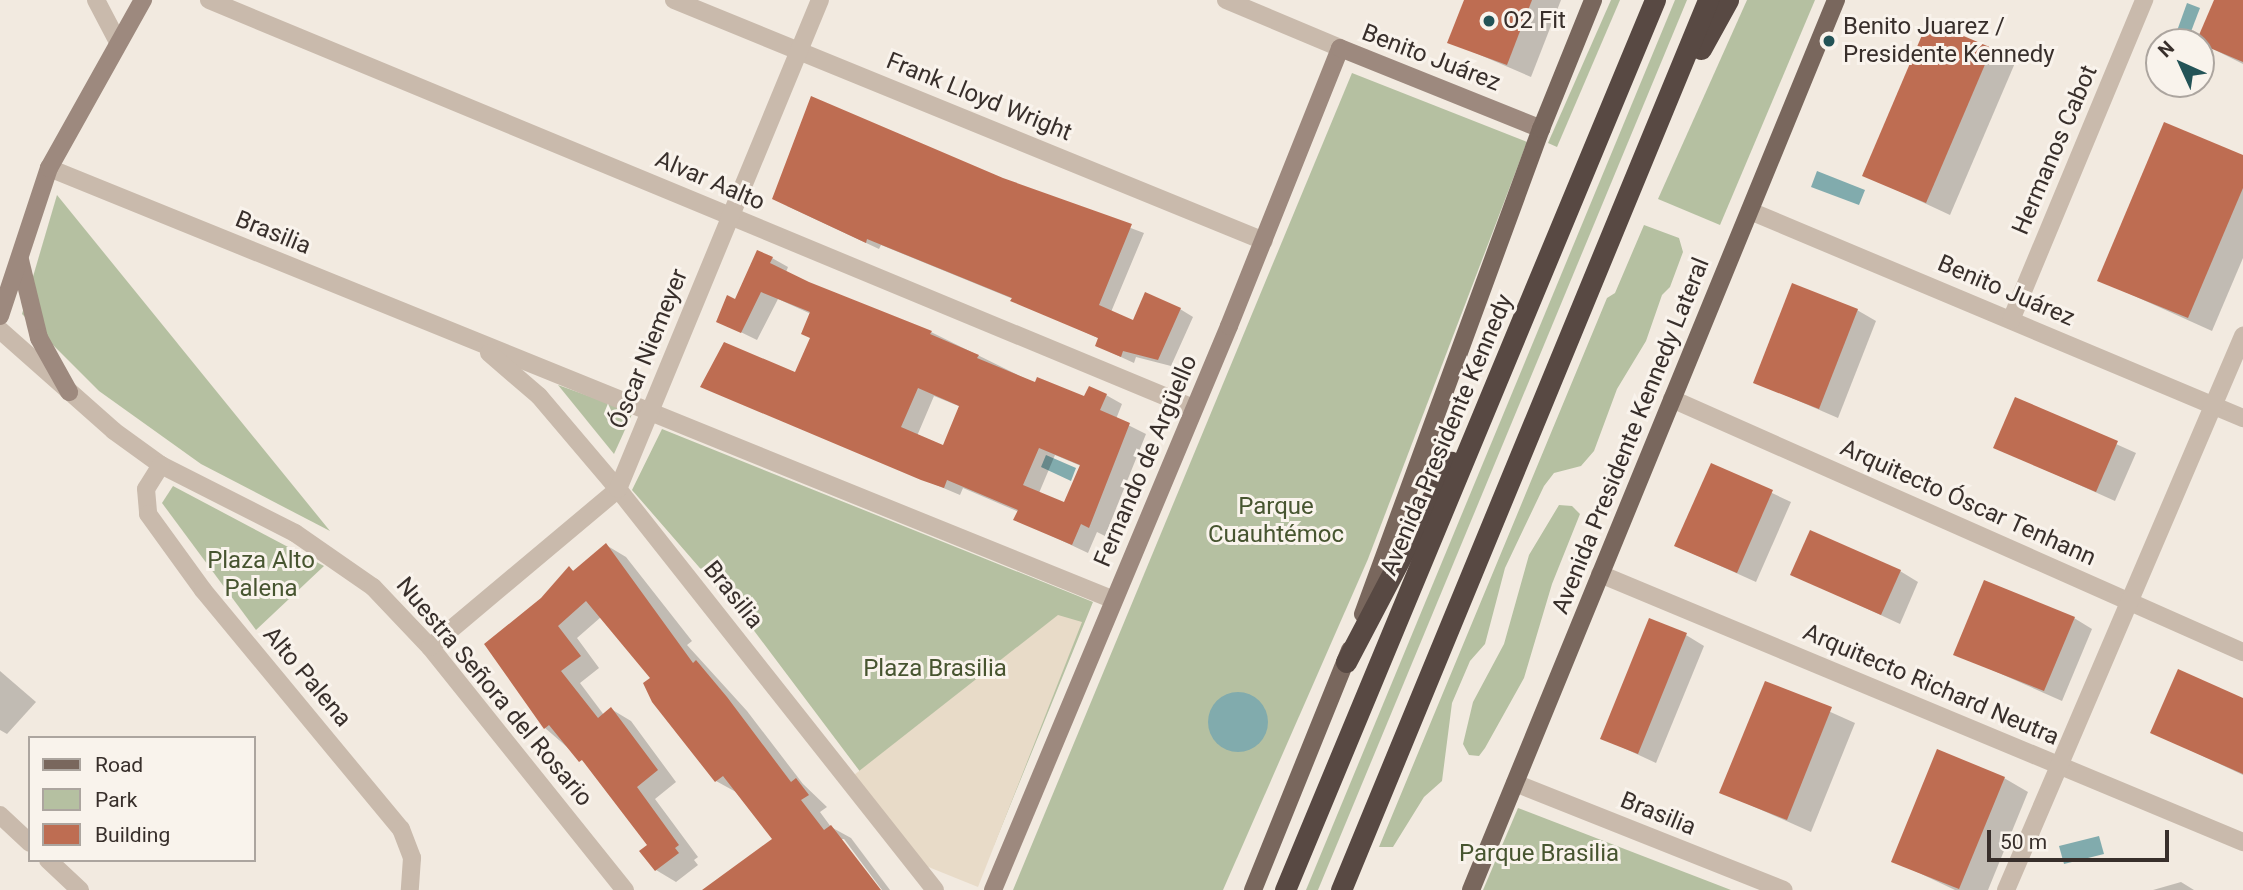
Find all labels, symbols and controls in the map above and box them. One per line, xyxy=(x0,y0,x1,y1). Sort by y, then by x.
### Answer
place label: O2 Fit xyxy=(1503,7,1566,35)
marker: O2 Fit xyxy=(1481,13,1497,29)
place label: Benito Juarez / Presidente Kennedy xyxy=(1843,13,2055,69)
street label: Benito Juárez xyxy=(1358,18,1504,98)
north arrow xyxy=(2145,28,2215,98)
marker: Benito Juarez / Presidente Kennedy xyxy=(1821,33,1837,49)
text: N xyxy=(2153,36,2179,62)
street label: Frank Lloyd Wright xyxy=(882,47,1076,147)
street label: Hermanos Cabot xyxy=(2006,61,2104,239)
street label: Alvar Aalto xyxy=(651,145,769,217)
street label: Brasilia xyxy=(231,205,315,261)
street label: Benito Juárez xyxy=(1933,249,2079,333)
street label: Avenida Presidente Kennedy Lateral xyxy=(1546,254,1716,618)
street label: Óscar Niemeyer xyxy=(604,265,694,433)
street label: Avenida Presidente Kennedy xyxy=(1375,290,1519,580)
street label: Fernando de Argüello xyxy=(1088,351,1204,571)
street label: Arquitecto Óscar Tenhann xyxy=(1836,433,2100,573)
park label: Parque Cuauhtémoc xyxy=(1208,493,1344,549)
park label: Plaza Alto Palena xyxy=(207,547,315,603)
street label: Brasilia xyxy=(697,555,769,635)
street label: Nuestra Señora del Rosario xyxy=(390,572,598,812)
street label: Arquitecto Richard Neutra xyxy=(1799,618,2063,752)
street label: Alto Palena xyxy=(257,621,357,733)
park label: Plaza Brasilia xyxy=(863,655,1007,683)
legend xyxy=(28,736,256,862)
text: Road xyxy=(95,753,143,777)
street label: Brasilia xyxy=(1616,786,1700,842)
text: Park xyxy=(95,788,137,812)
scale bar xyxy=(1991,816,2173,860)
text: Building xyxy=(95,823,170,847)
text: 50 m xyxy=(2000,830,2047,854)
park label: Parque Brasilia xyxy=(1459,840,1619,868)

